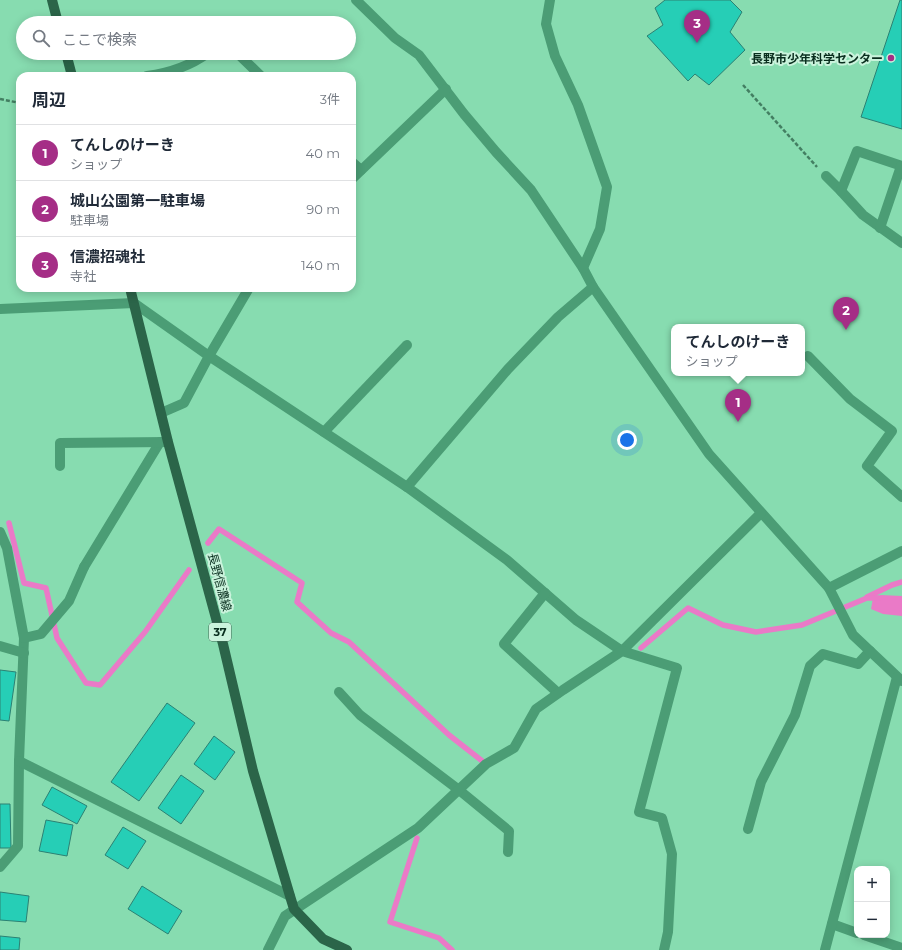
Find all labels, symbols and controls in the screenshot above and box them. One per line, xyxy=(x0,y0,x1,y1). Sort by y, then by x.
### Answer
pin: 3 xyxy=(684,10,710,43)
search box xyxy=(16,16,356,60)
icon: search xyxy=(30,27,52,49)
text: ここで検索 xyxy=(62,30,137,49)
place label: 長野市少年科学センター xyxy=(751,51,883,66)
marker: 長野市少年科学センター xyxy=(886,53,896,63)
text: 周辺 xyxy=(32,90,66,110)
text: 3件 xyxy=(320,91,340,107)
text: てんしのけーき xyxy=(70,135,175,154)
text: 1 xyxy=(42,145,48,161)
text: 40 m xyxy=(306,145,340,161)
text: ショップ xyxy=(70,156,122,172)
text: 城山公園第一駐車場 xyxy=(70,191,205,210)
text: 2 xyxy=(41,201,49,217)
text: 90 m xyxy=(306,201,340,217)
text: 駐車場 xyxy=(70,212,109,228)
text: 信濃招魂社 xyxy=(70,247,145,266)
text: 3 xyxy=(41,257,49,273)
text: 140 m xyxy=(301,257,340,273)
text: 寺社 xyxy=(70,268,96,284)
pin: 2 xyxy=(833,297,859,330)
popup xyxy=(671,324,805,376)
text: てんしのけーき xyxy=(685,332,791,351)
text: ショップ xyxy=(685,353,738,369)
pin: 1 xyxy=(725,389,751,422)
your location xyxy=(617,430,637,450)
street label: 長野信濃線 xyxy=(205,551,235,613)
road number: 37 xyxy=(209,623,231,641)
map controls xyxy=(854,866,890,938)
button: + xyxy=(854,866,890,902)
button: − xyxy=(854,902,890,938)

